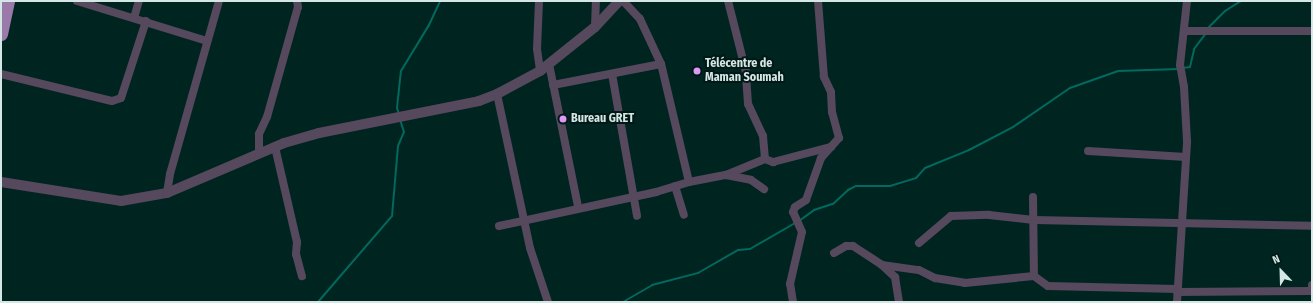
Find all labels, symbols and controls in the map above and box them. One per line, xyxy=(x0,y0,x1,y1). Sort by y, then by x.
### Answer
place label: Télécentre de Maman Soumah xyxy=(705,57,784,85)
marker: Télécentre de Maman Soumah xyxy=(692,66,702,76)
place label: Bureau GRET xyxy=(571,112,634,126)
marker: Bureau GRET xyxy=(558,114,568,124)
north arrow xyxy=(1261,251,1301,291)
text: N xyxy=(1271,252,1282,267)

